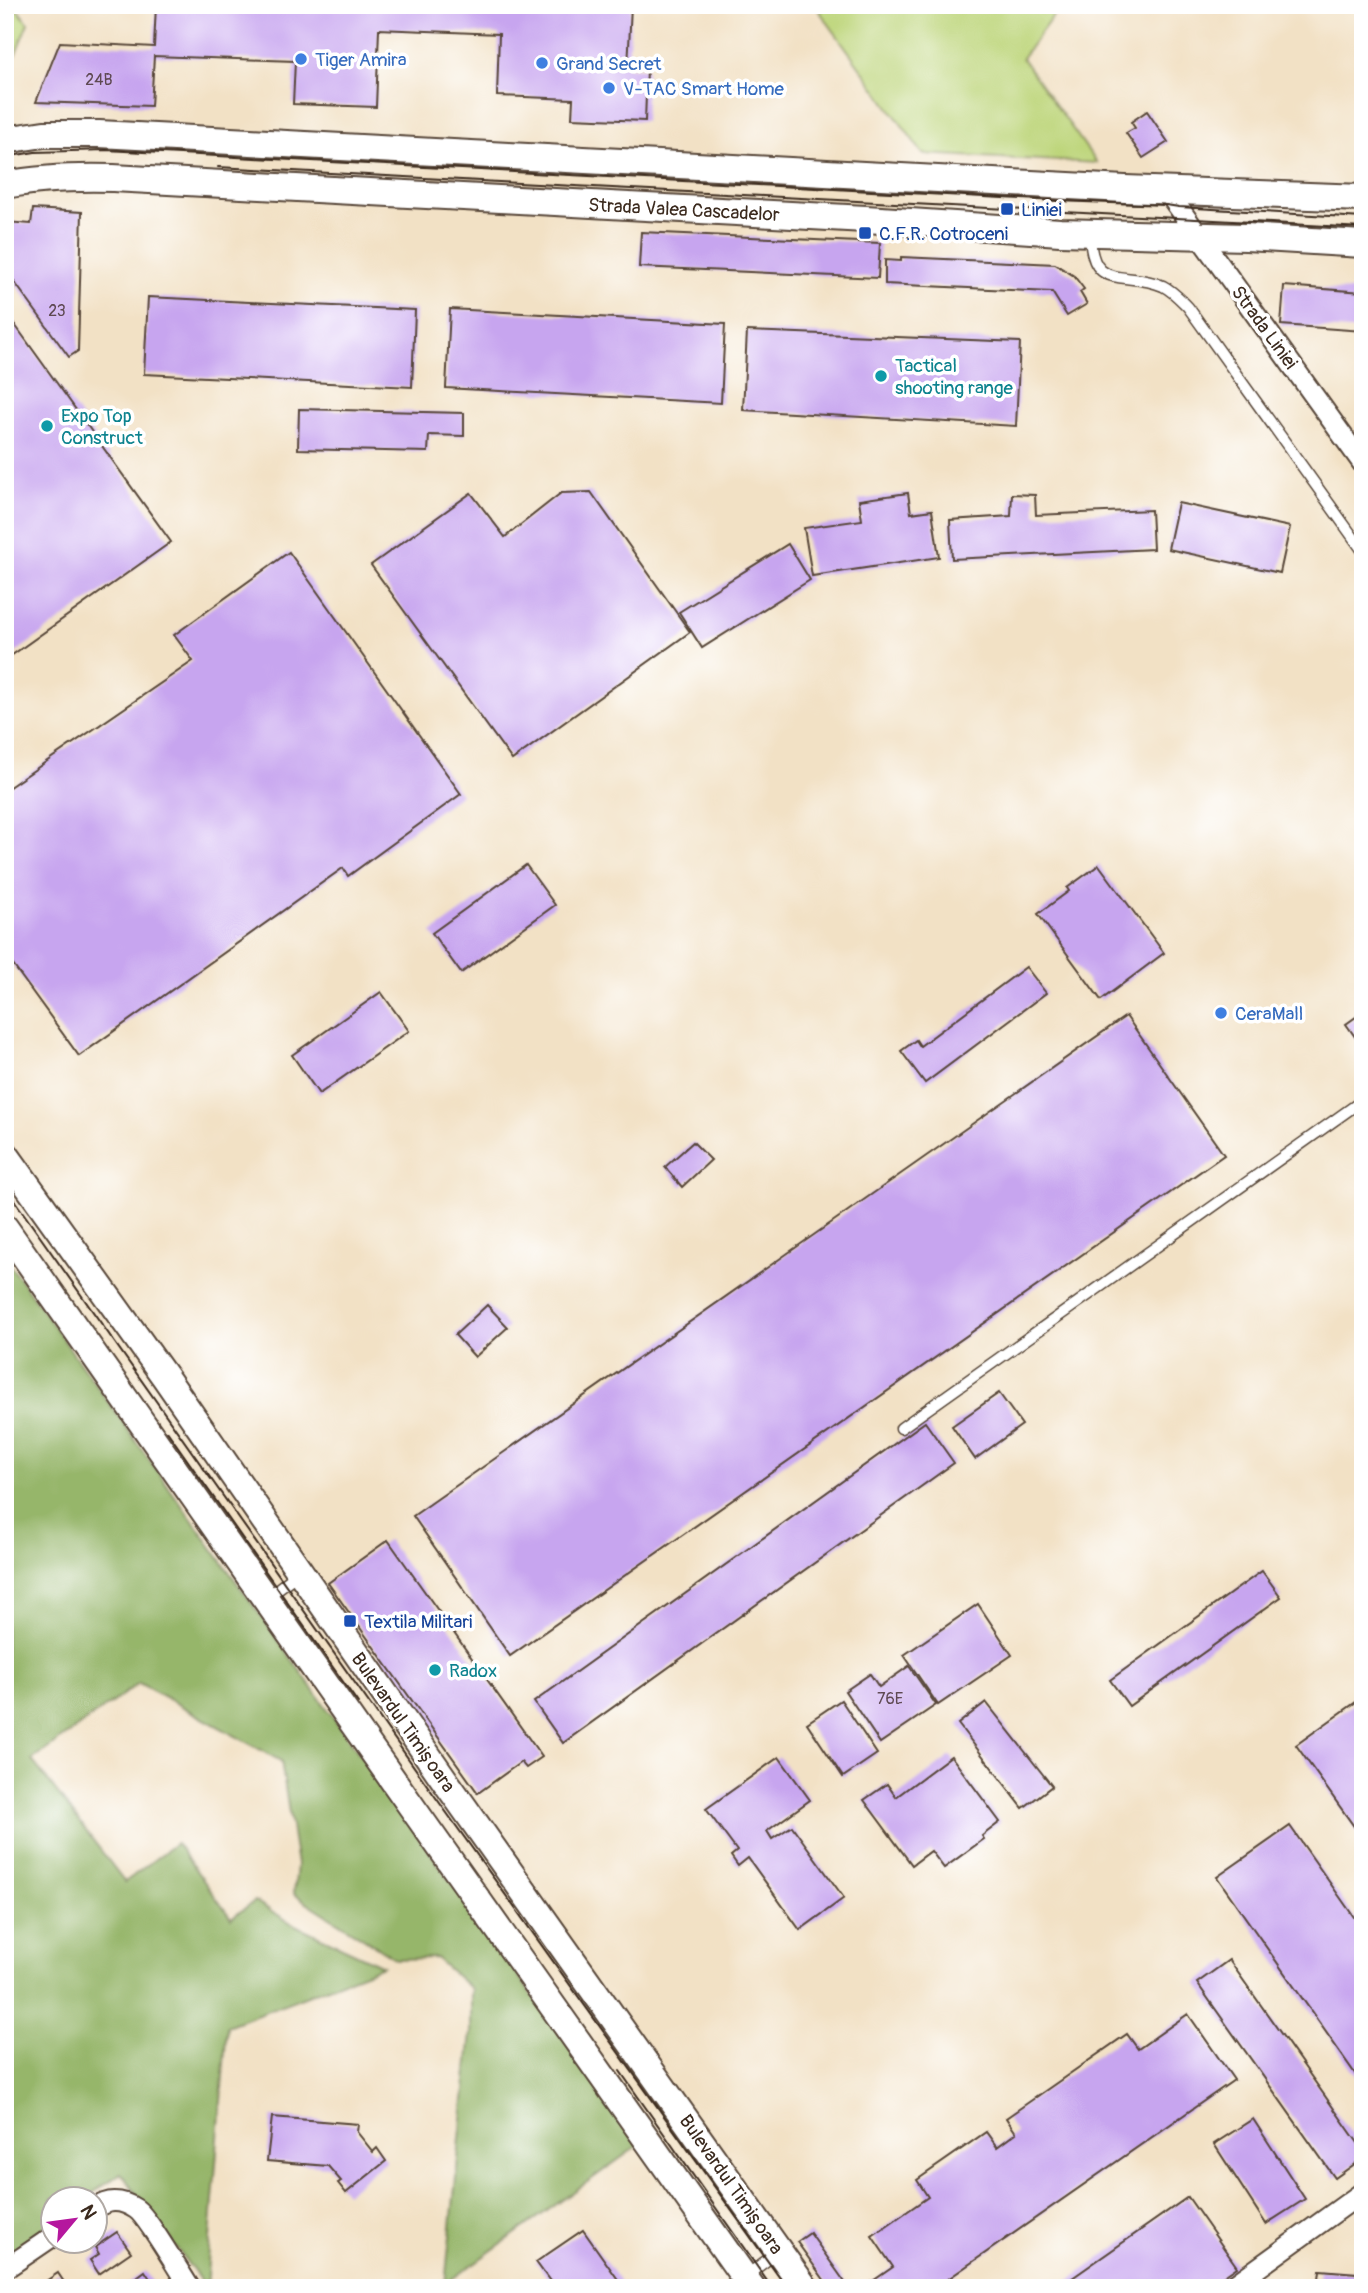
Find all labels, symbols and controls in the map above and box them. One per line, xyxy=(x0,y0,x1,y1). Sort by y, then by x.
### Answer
place label: Tiger Amira xyxy=(315,48,407,72)
marker: Tiger Amira xyxy=(293,51,309,67)
place label: Grand Secret xyxy=(556,52,662,76)
marker: Grand Secret xyxy=(534,55,550,71)
house number: 24B xyxy=(85,70,113,90)
place label: V-TAC Smart Home xyxy=(623,77,785,101)
marker: V-TAC Smart Home xyxy=(601,80,617,96)
street label: Strada Valea Cascadelor xyxy=(588,193,780,227)
place label: Liniei xyxy=(1021,198,1062,222)
marker: Liniei xyxy=(999,201,1015,217)
place label: C.F.R. Cotroceni xyxy=(879,222,1008,246)
marker: C.F.R. Cotroceni xyxy=(857,225,873,241)
street label: Strada Liniei xyxy=(1226,281,1303,374)
house number: 23 xyxy=(48,301,66,321)
place label: Tactical shooting range xyxy=(895,354,1013,400)
marker: Tactical shooting range xyxy=(873,368,889,384)
place label: Expo Top Construct xyxy=(61,404,143,450)
marker: Expo Top Construct xyxy=(39,418,55,434)
place label: CeraMall xyxy=(1235,1002,1303,1026)
marker: CeraMall xyxy=(1213,1005,1229,1021)
place label: Textila Militari xyxy=(364,1610,472,1634)
marker: Textila Militari xyxy=(342,1613,358,1629)
street label: Bulevardul Timișoara xyxy=(346,1648,461,1797)
place label: Radox xyxy=(449,1659,497,1683)
marker: Radox xyxy=(427,1662,443,1678)
house number: 76E xyxy=(877,1689,903,1709)
street label: Bulevardul Timișoara xyxy=(674,2110,789,2259)
north arrow xyxy=(38,2184,108,2254)
text: N xyxy=(74,2201,102,2224)

